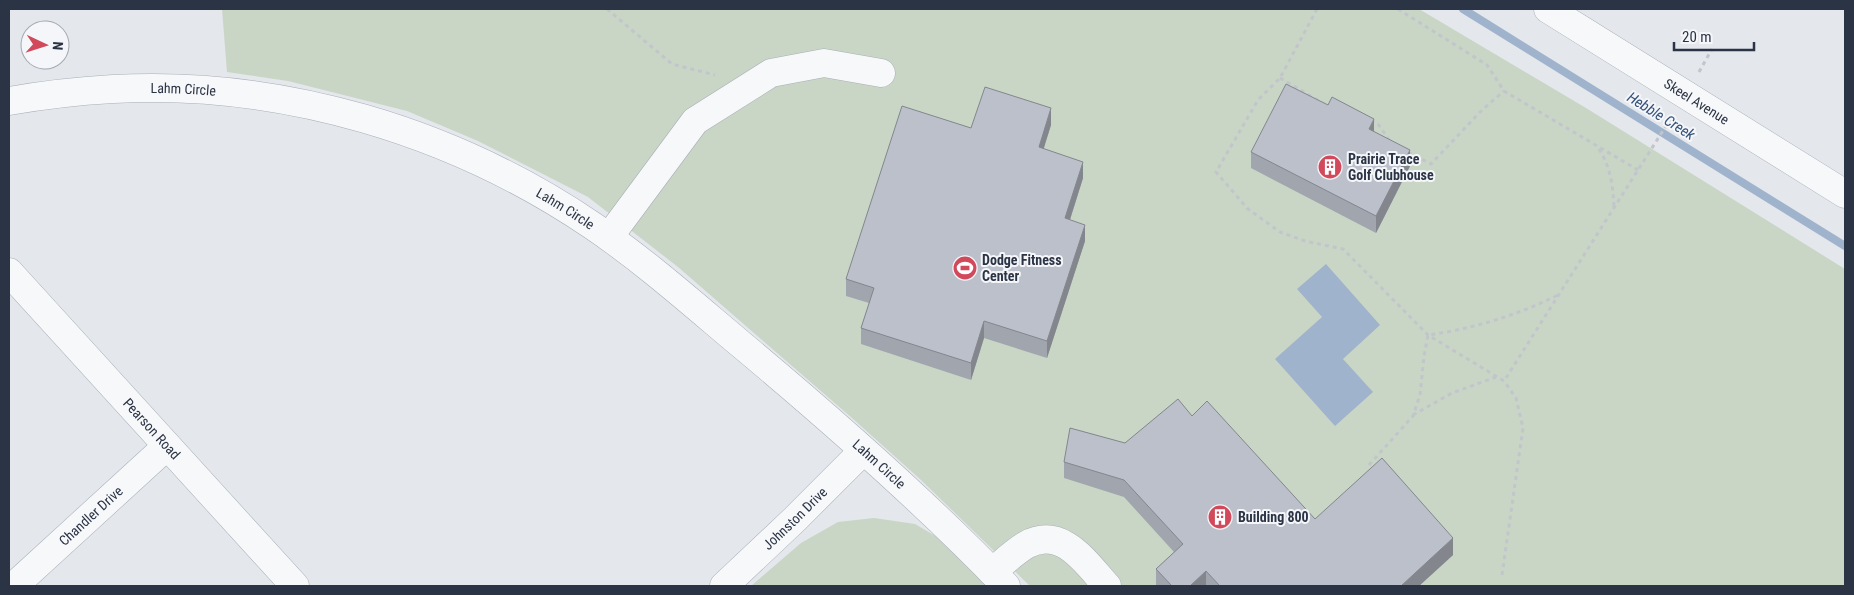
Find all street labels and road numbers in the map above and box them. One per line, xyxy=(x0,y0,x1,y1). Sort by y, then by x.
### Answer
street label: Skeel Avenue xyxy=(1661,75,1732,128)
street label: Lahm Circle xyxy=(150,80,217,99)
street label: Lahm Circle xyxy=(534,185,598,233)
street label: Pearson Road xyxy=(120,395,184,463)
street label: Lahm Circle xyxy=(850,436,909,492)
street label: Chandler Drive xyxy=(56,482,126,549)
street label: Johnston Drive xyxy=(760,484,830,553)

